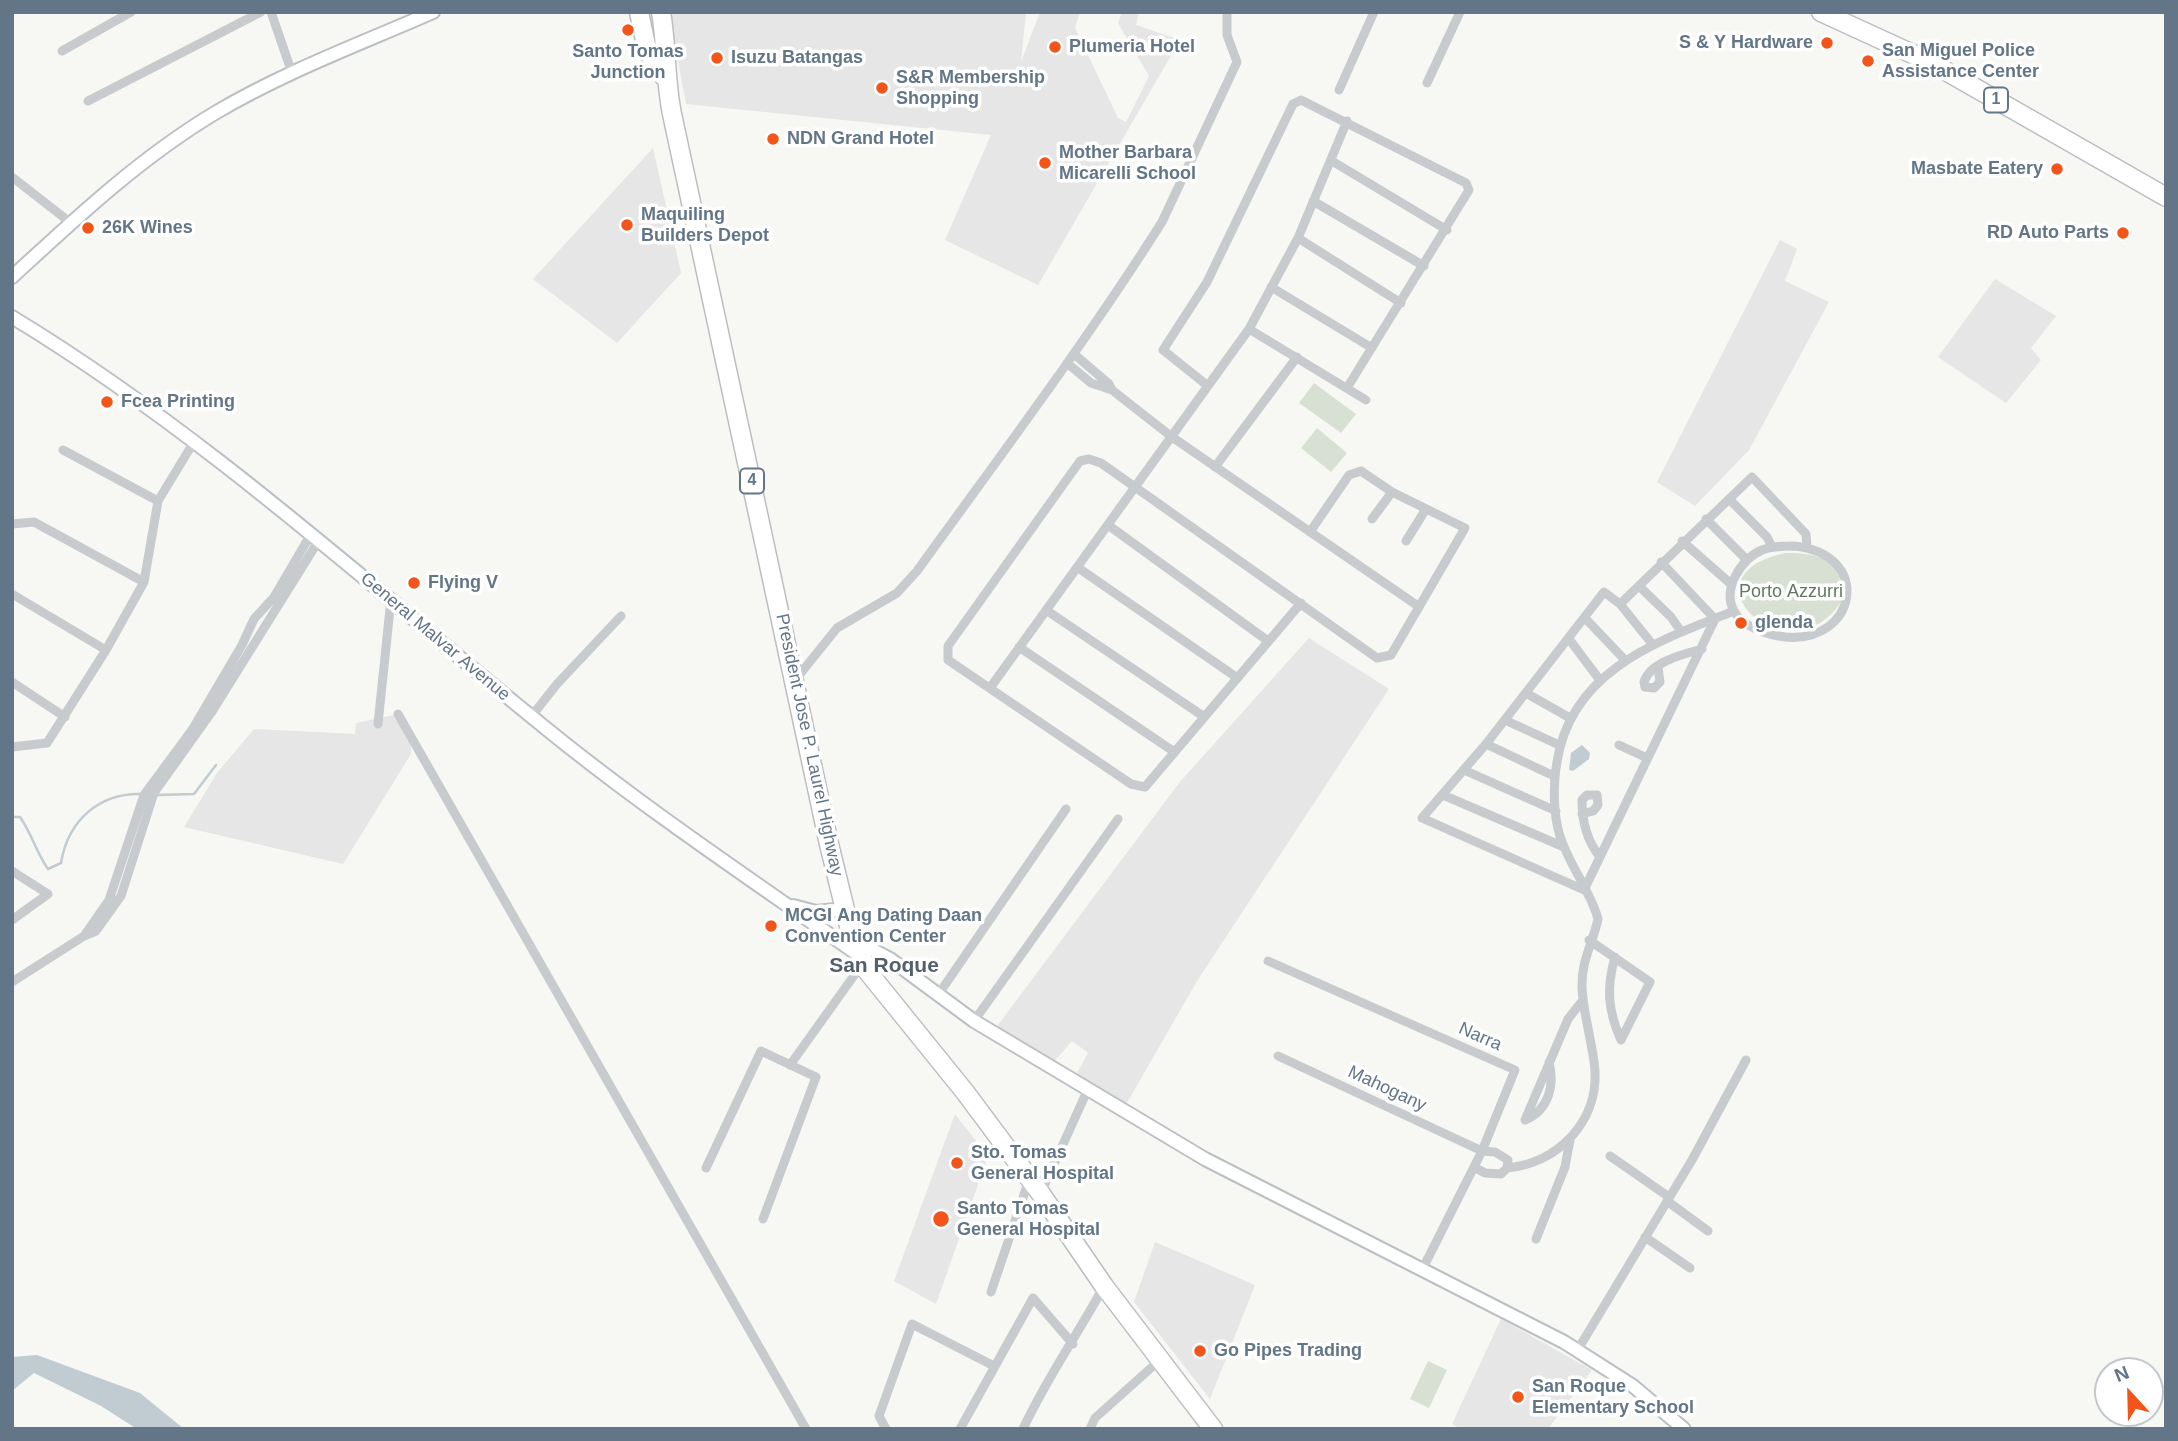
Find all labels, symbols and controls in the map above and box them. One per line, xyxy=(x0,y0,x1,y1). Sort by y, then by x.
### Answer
marker: Santo Tomas Junction xyxy=(620,22,636,38)
place label: S & Y Hardware xyxy=(1679,32,1813,54)
marker: S & Y Hardware xyxy=(1819,35,1835,51)
place label: Plumeria Hotel xyxy=(1069,36,1195,58)
marker: Plumeria Hotel xyxy=(1047,39,1063,55)
place label: San Miguel Police Assistance Center xyxy=(1882,40,2039,82)
place label: Santo Tomas Junction xyxy=(572,41,684,84)
place label: Isuzu Batangas xyxy=(731,47,863,69)
marker: Isuzu Batangas xyxy=(709,50,725,66)
marker: San Miguel Police Assistance Center xyxy=(1860,53,1876,69)
place label: S&R Membership Shopping xyxy=(896,67,1045,110)
marker: S&R Membership Shopping xyxy=(874,80,890,96)
road number: 1 xyxy=(1984,88,2008,113)
place label: NDN Grand Hotel xyxy=(787,128,934,150)
marker: NDN Grand Hotel xyxy=(765,131,781,147)
place label: Mother Barbara Micarelli School xyxy=(1059,142,1196,184)
marker: Mother Barbara Micarelli School xyxy=(1037,155,1053,171)
place label: Masbate Eatery xyxy=(1911,158,2043,180)
marker: Masbate Eatery xyxy=(2049,161,2065,177)
place label: Maquiling Builders Depot xyxy=(641,204,769,246)
place label: 26K Wines xyxy=(102,217,193,239)
marker: Maquiling Builders Depot xyxy=(619,217,635,233)
marker: 26K Wines xyxy=(80,220,96,236)
place label: RD Auto Parts xyxy=(1987,222,2109,244)
marker: RD Auto Parts xyxy=(2115,225,2131,241)
place label: Fcea Printing xyxy=(121,391,235,413)
marker: Fcea Printing xyxy=(99,394,115,410)
road number: 4 xyxy=(740,468,764,494)
street label: General Malvar Avenue xyxy=(356,568,514,706)
place label: Flying V xyxy=(428,572,498,594)
marker: Flying V xyxy=(406,575,422,591)
park label: Porto Azzurri xyxy=(1739,581,1843,603)
street label: President Jose P. Laurel Highway xyxy=(771,612,847,878)
place label: glenda xyxy=(1755,612,1813,634)
marker: glenda xyxy=(1733,615,1749,631)
place label: MCGI Ang Dating Daan Convention Center xyxy=(785,905,982,948)
marker: MCGI Ang Dating Daan Convention Center xyxy=(763,918,779,934)
district label: San Roque xyxy=(829,953,939,979)
street label: Narra xyxy=(1455,1018,1505,1056)
street label: Mahogany xyxy=(1344,1061,1430,1117)
place label: Sto. Tomas General Hospital xyxy=(971,1142,1114,1184)
marker: Sto. Tomas General Hospital xyxy=(949,1155,965,1171)
place label: Santo Tomas General Hospital xyxy=(957,1198,1100,1240)
marker: Santo Tomas General Hospital xyxy=(931,1209,951,1229)
place label: Go Pipes Trading xyxy=(1214,1340,1362,1362)
marker: Go Pipes Trading xyxy=(1192,1343,1208,1359)
north arrow xyxy=(2094,1357,2164,1427)
text: N xyxy=(2111,1362,2132,1386)
place label: San Roque Elementary School xyxy=(1532,1376,1694,1418)
marker: San Roque Elementary School xyxy=(1510,1389,1526,1405)

